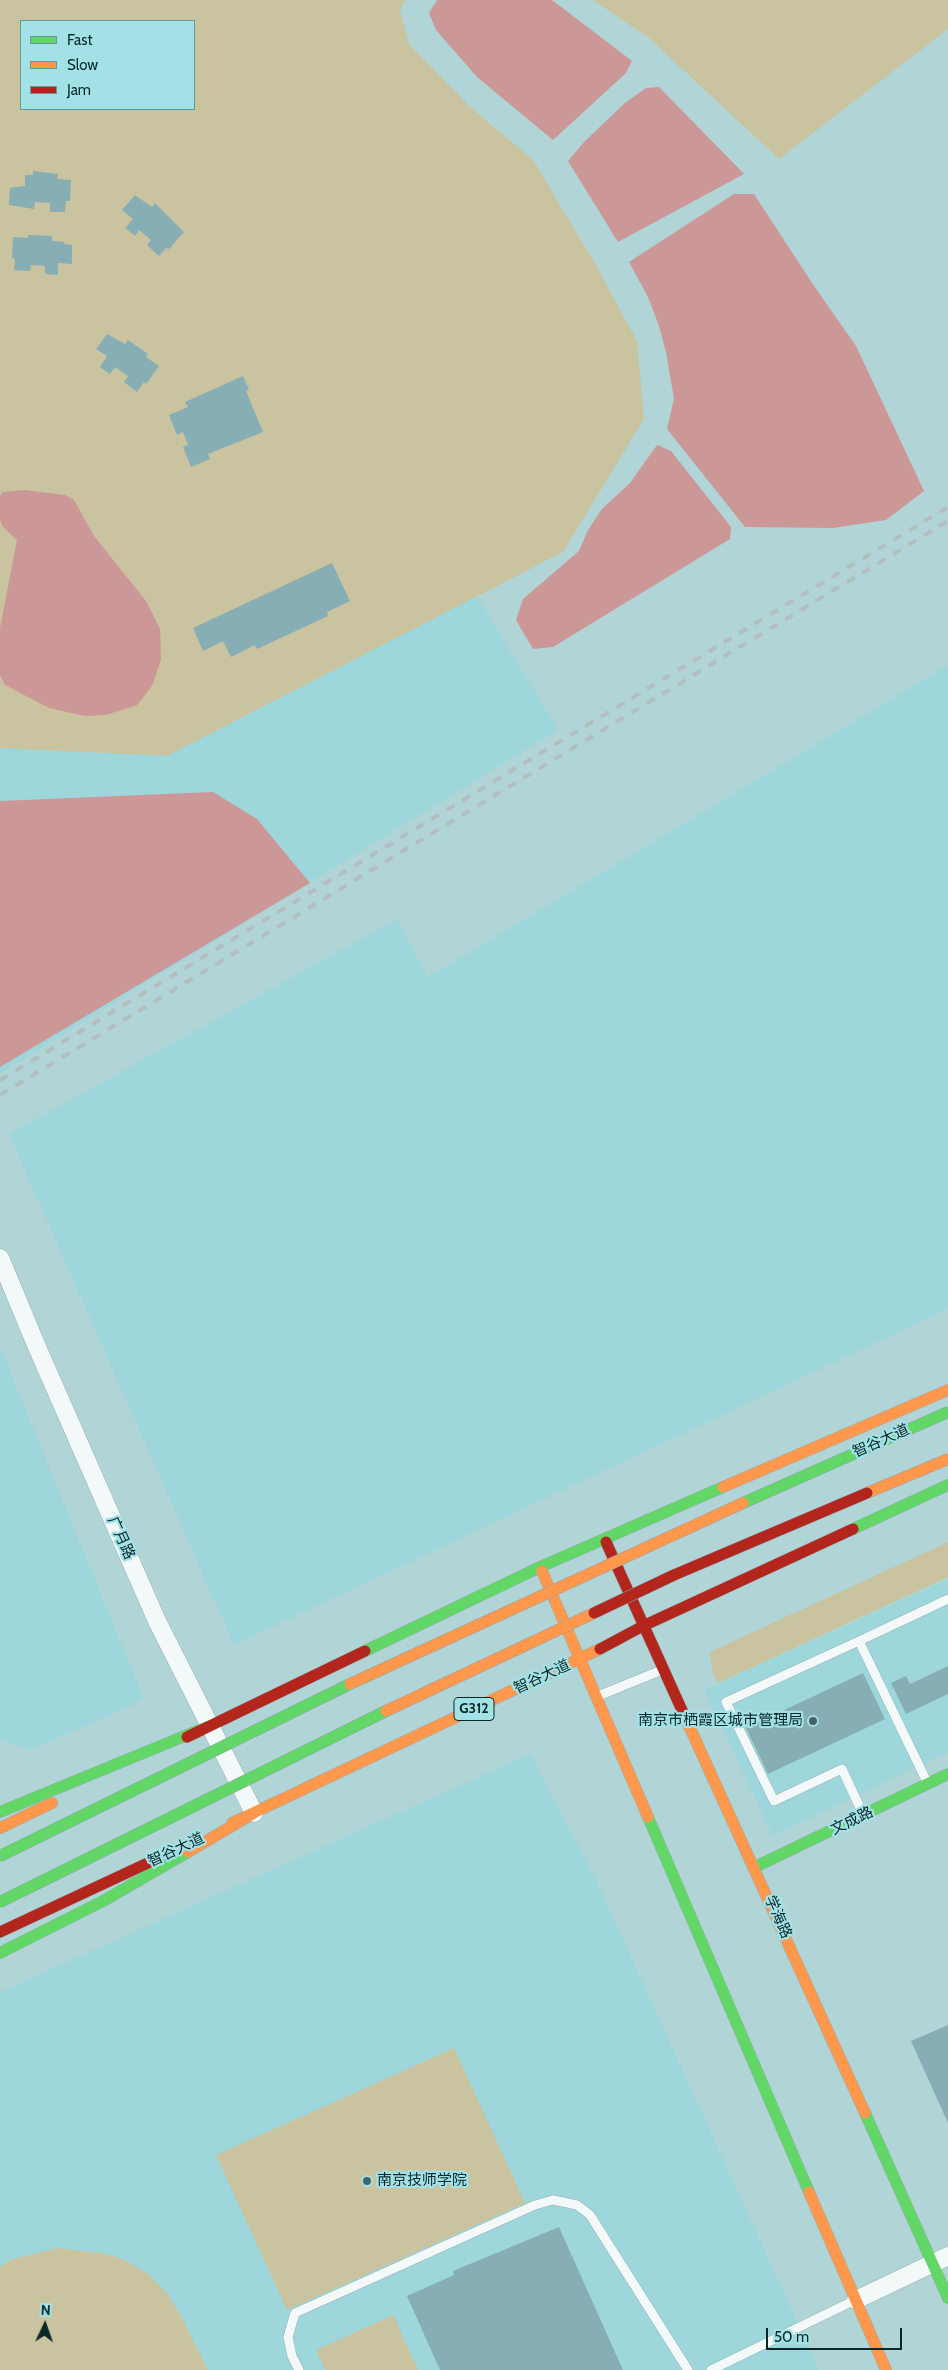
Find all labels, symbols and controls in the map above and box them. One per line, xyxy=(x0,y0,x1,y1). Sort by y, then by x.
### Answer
legend xyxy=(20,20,195,110)
text: Fast xyxy=(67,31,92,49)
text: Slow xyxy=(67,56,98,74)
text: Jam xyxy=(67,81,91,99)
street label: 智谷大道 xyxy=(850,1421,912,1461)
street label: 广月路 xyxy=(104,1514,138,1562)
street label: 智谷大道 xyxy=(511,1656,573,1698)
road number: G312 xyxy=(454,1698,494,1720)
place label: 南京市栖霞区城市管理局 xyxy=(638,1712,803,1730)
marker: 南京市栖霞区城市管理局 xyxy=(807,1715,819,1727)
street label: 文成路 xyxy=(828,1803,876,1839)
street label: 智谷大道 xyxy=(145,1829,207,1871)
street label: 学海路 xyxy=(761,1893,795,1941)
place label: 南京技师学院 xyxy=(377,2172,467,2190)
marker: 南京技师学院 xyxy=(361,2175,373,2187)
north arrow xyxy=(20,2300,70,2350)
text: N xyxy=(40,2301,51,2319)
scale bar xyxy=(768,2318,904,2350)
text: 50 m xyxy=(774,2328,809,2346)

